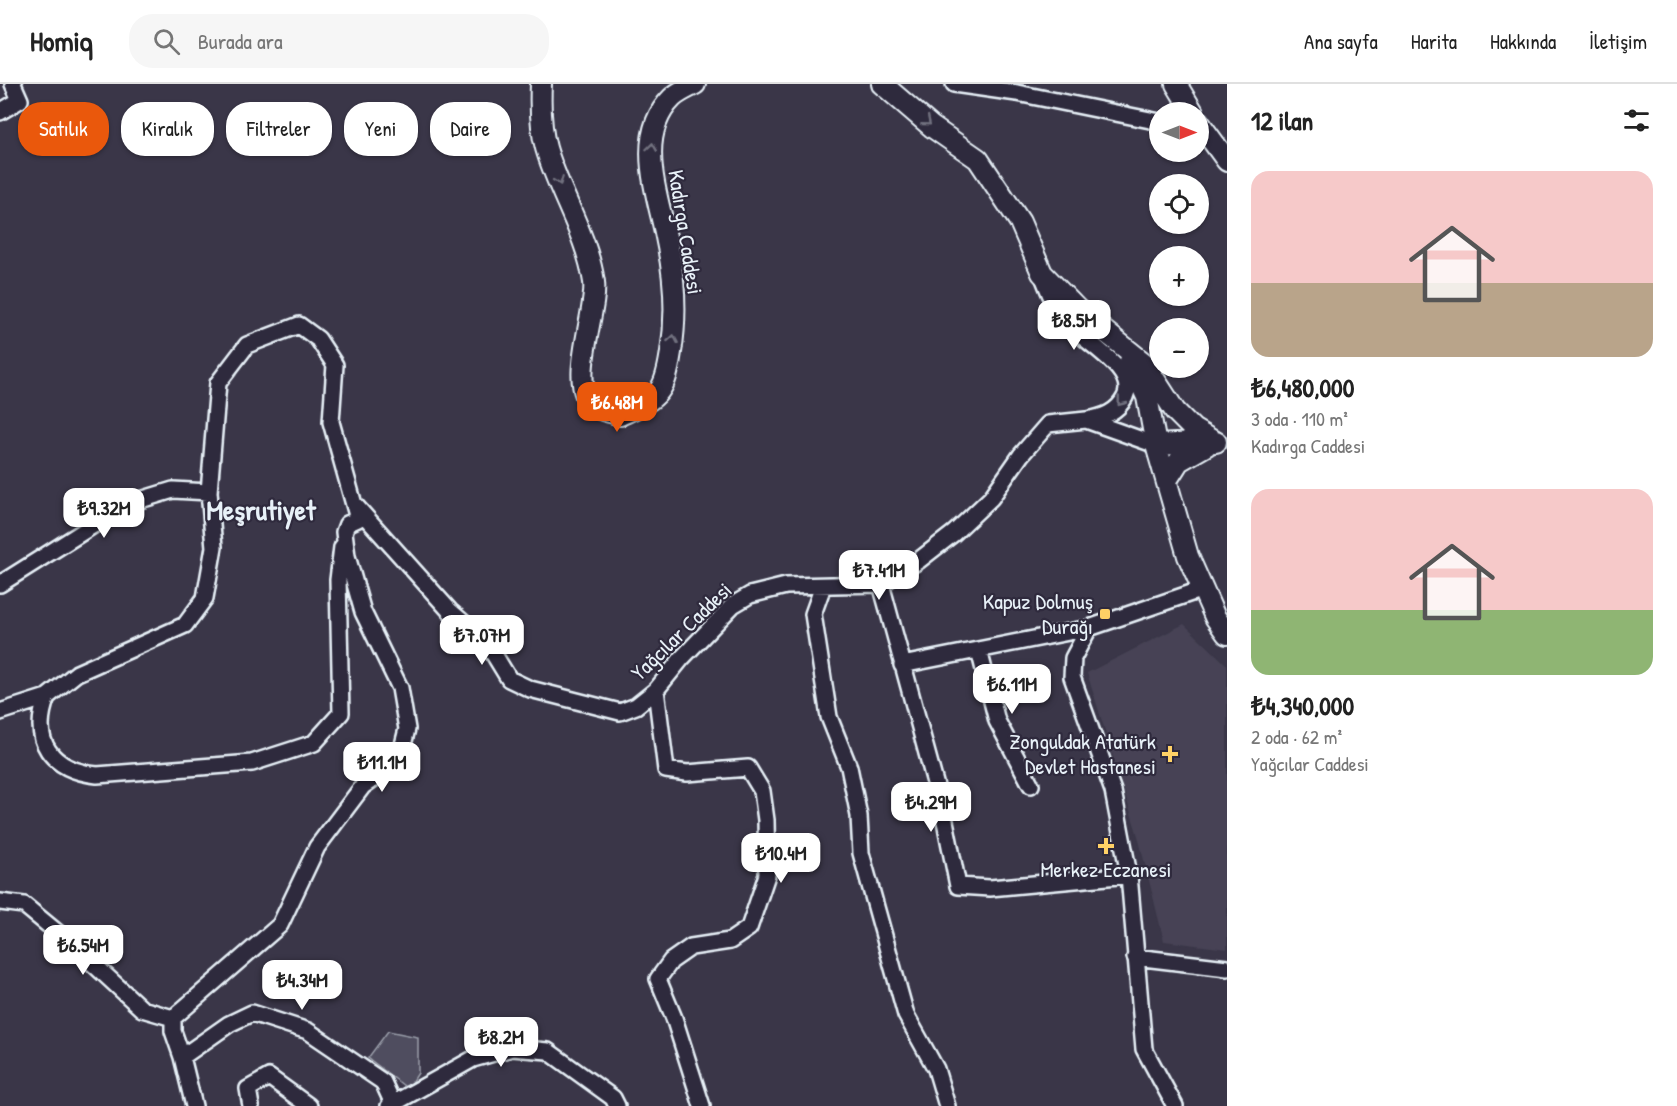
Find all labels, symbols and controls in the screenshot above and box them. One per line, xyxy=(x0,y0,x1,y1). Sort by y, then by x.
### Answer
search box xyxy=(129,14,549,68)
text: Homiq xyxy=(30,22,93,60)
icon: search xyxy=(150,25,183,58)
text: Burada ara xyxy=(198,26,283,56)
text: Ana sayfa xyxy=(1304,27,1378,56)
text: Harita xyxy=(1411,27,1457,56)
text: Hakkında xyxy=(1490,27,1556,56)
text: İletişim xyxy=(1589,27,1647,56)
chip: Satılık xyxy=(18,102,109,156)
chip: Kiralık xyxy=(121,102,214,156)
chip: Filtreler xyxy=(226,102,332,156)
chip: Yeni xyxy=(344,102,418,156)
chip: Daire xyxy=(430,102,511,156)
north arrow xyxy=(1149,102,1209,162)
map controls xyxy=(1149,102,1209,378)
text: 12 ilan xyxy=(1251,103,1313,138)
icon: filters xyxy=(1620,104,1653,137)
one-way arrow xyxy=(920,115,931,126)
one-way arrow xyxy=(645,142,658,151)
street label: Kadırga Caddesi xyxy=(661,168,711,296)
button: locate xyxy=(1149,174,1209,234)
one-way arrow xyxy=(552,175,564,186)
icon: home xyxy=(1398,210,1506,318)
button: + xyxy=(1149,246,1209,306)
pin: ₺8.5M xyxy=(1032,300,1116,351)
text: ₺8.5M xyxy=(1052,306,1096,333)
button: − xyxy=(1149,318,1209,378)
one-way arrow xyxy=(666,334,679,344)
text: ₺6,480,000 xyxy=(1251,370,1354,405)
pin: ₺6.48M xyxy=(568,382,666,433)
text: ₺6.48M xyxy=(591,388,643,415)
one-way arrow xyxy=(1117,395,1128,406)
text: 3 oda · 110 m² xyxy=(1251,405,1348,432)
text: Kadırga Caddesi xyxy=(1251,432,1365,459)
pin: ₺9.32M xyxy=(55,488,153,539)
district label: Meşrutiyet xyxy=(206,491,317,530)
text: ₺9.32M xyxy=(77,494,131,521)
icon: home xyxy=(1398,528,1506,636)
pin: ₺7.41M xyxy=(830,550,928,601)
text: ₺7.41M xyxy=(853,556,905,583)
street label: Yağcılar Caddesi xyxy=(624,575,738,687)
place label: Kapuz Dolmuş Durağı xyxy=(983,586,1093,641)
marker: Kapuz Dolmuş Durağı xyxy=(1098,607,1112,621)
pin: ₺7.07M xyxy=(433,615,531,666)
text: ₺7.07M xyxy=(454,621,510,648)
pin: ₺6.11M xyxy=(963,664,1061,715)
text: ₺6.11M xyxy=(987,670,1037,697)
text: ₺4,340,000 xyxy=(1251,688,1354,723)
text: 2 oda · 62 m² xyxy=(1251,723,1342,750)
place label: Zonguldak Atatürk Devlet Hastanesi xyxy=(1009,726,1156,781)
pin: ₺11.1M xyxy=(333,742,431,793)
marker: Zonguldak Atatürk Devlet Hastanesi xyxy=(1161,745,1179,763)
text: ₺11.1M xyxy=(357,748,407,775)
text: Yağcılar Caddesi xyxy=(1251,750,1369,777)
pin: ₺4.29M xyxy=(882,782,980,833)
text: ₺4.29M xyxy=(905,788,957,815)
pin: ₺10.4M xyxy=(732,833,830,884)
text: ₺10.4M xyxy=(755,839,807,866)
marker: Merkez Eczanesi xyxy=(1099,839,1113,853)
place label: Merkez Eczanesi xyxy=(1040,854,1172,884)
pin: ₺6.54M xyxy=(34,925,132,976)
text: ₺6.54M xyxy=(57,931,109,958)
pin: ₺4.34M xyxy=(253,960,351,1011)
text: ₺4.34M xyxy=(276,966,328,993)
pin: ₺8.2M xyxy=(459,1017,543,1068)
text: ₺8.2M xyxy=(478,1023,524,1050)

